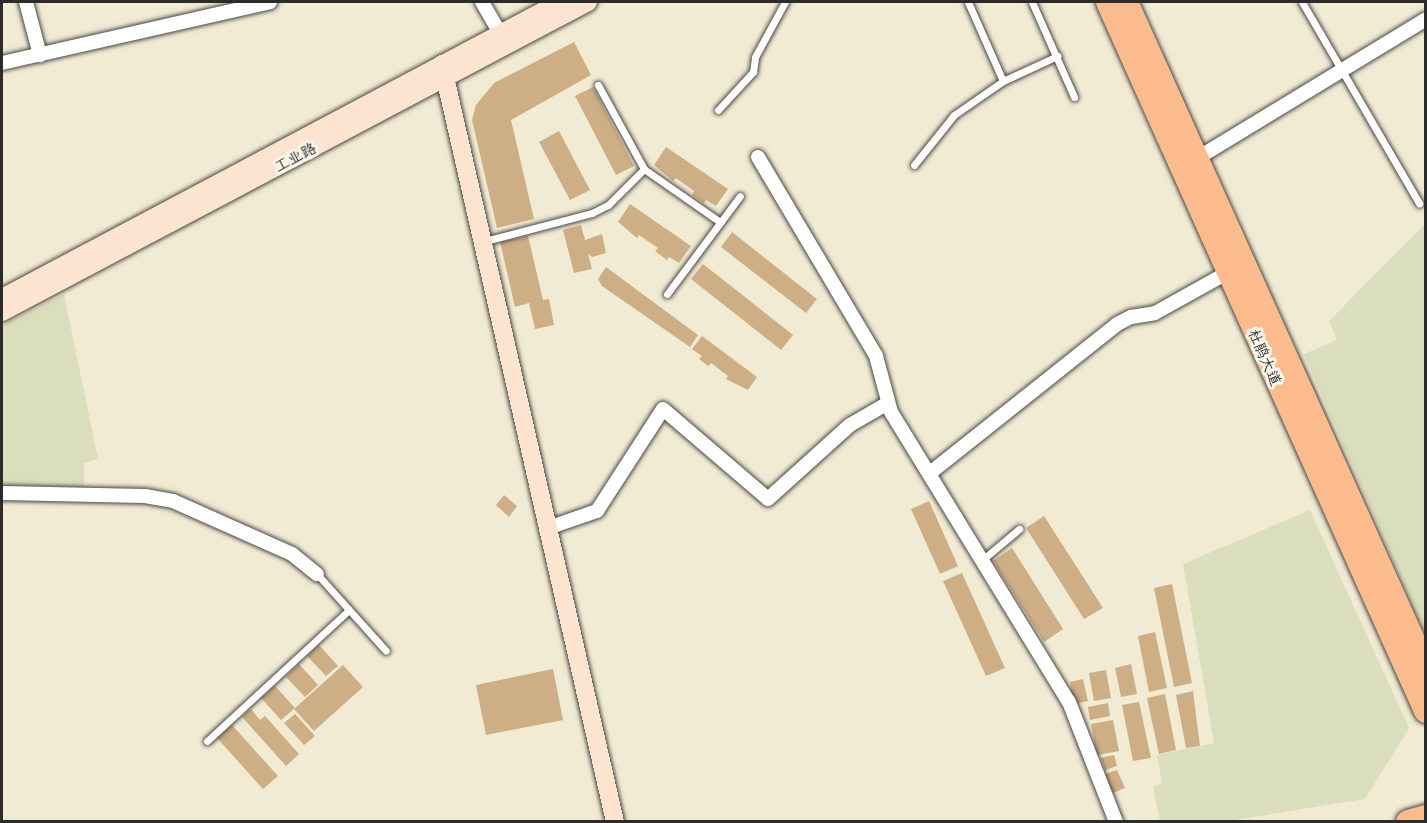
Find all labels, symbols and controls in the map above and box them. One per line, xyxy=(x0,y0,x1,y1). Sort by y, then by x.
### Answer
street label: 工业路 xyxy=(271,138,319,176)
street label: 杜鹃大道 xyxy=(1245,326,1285,388)

